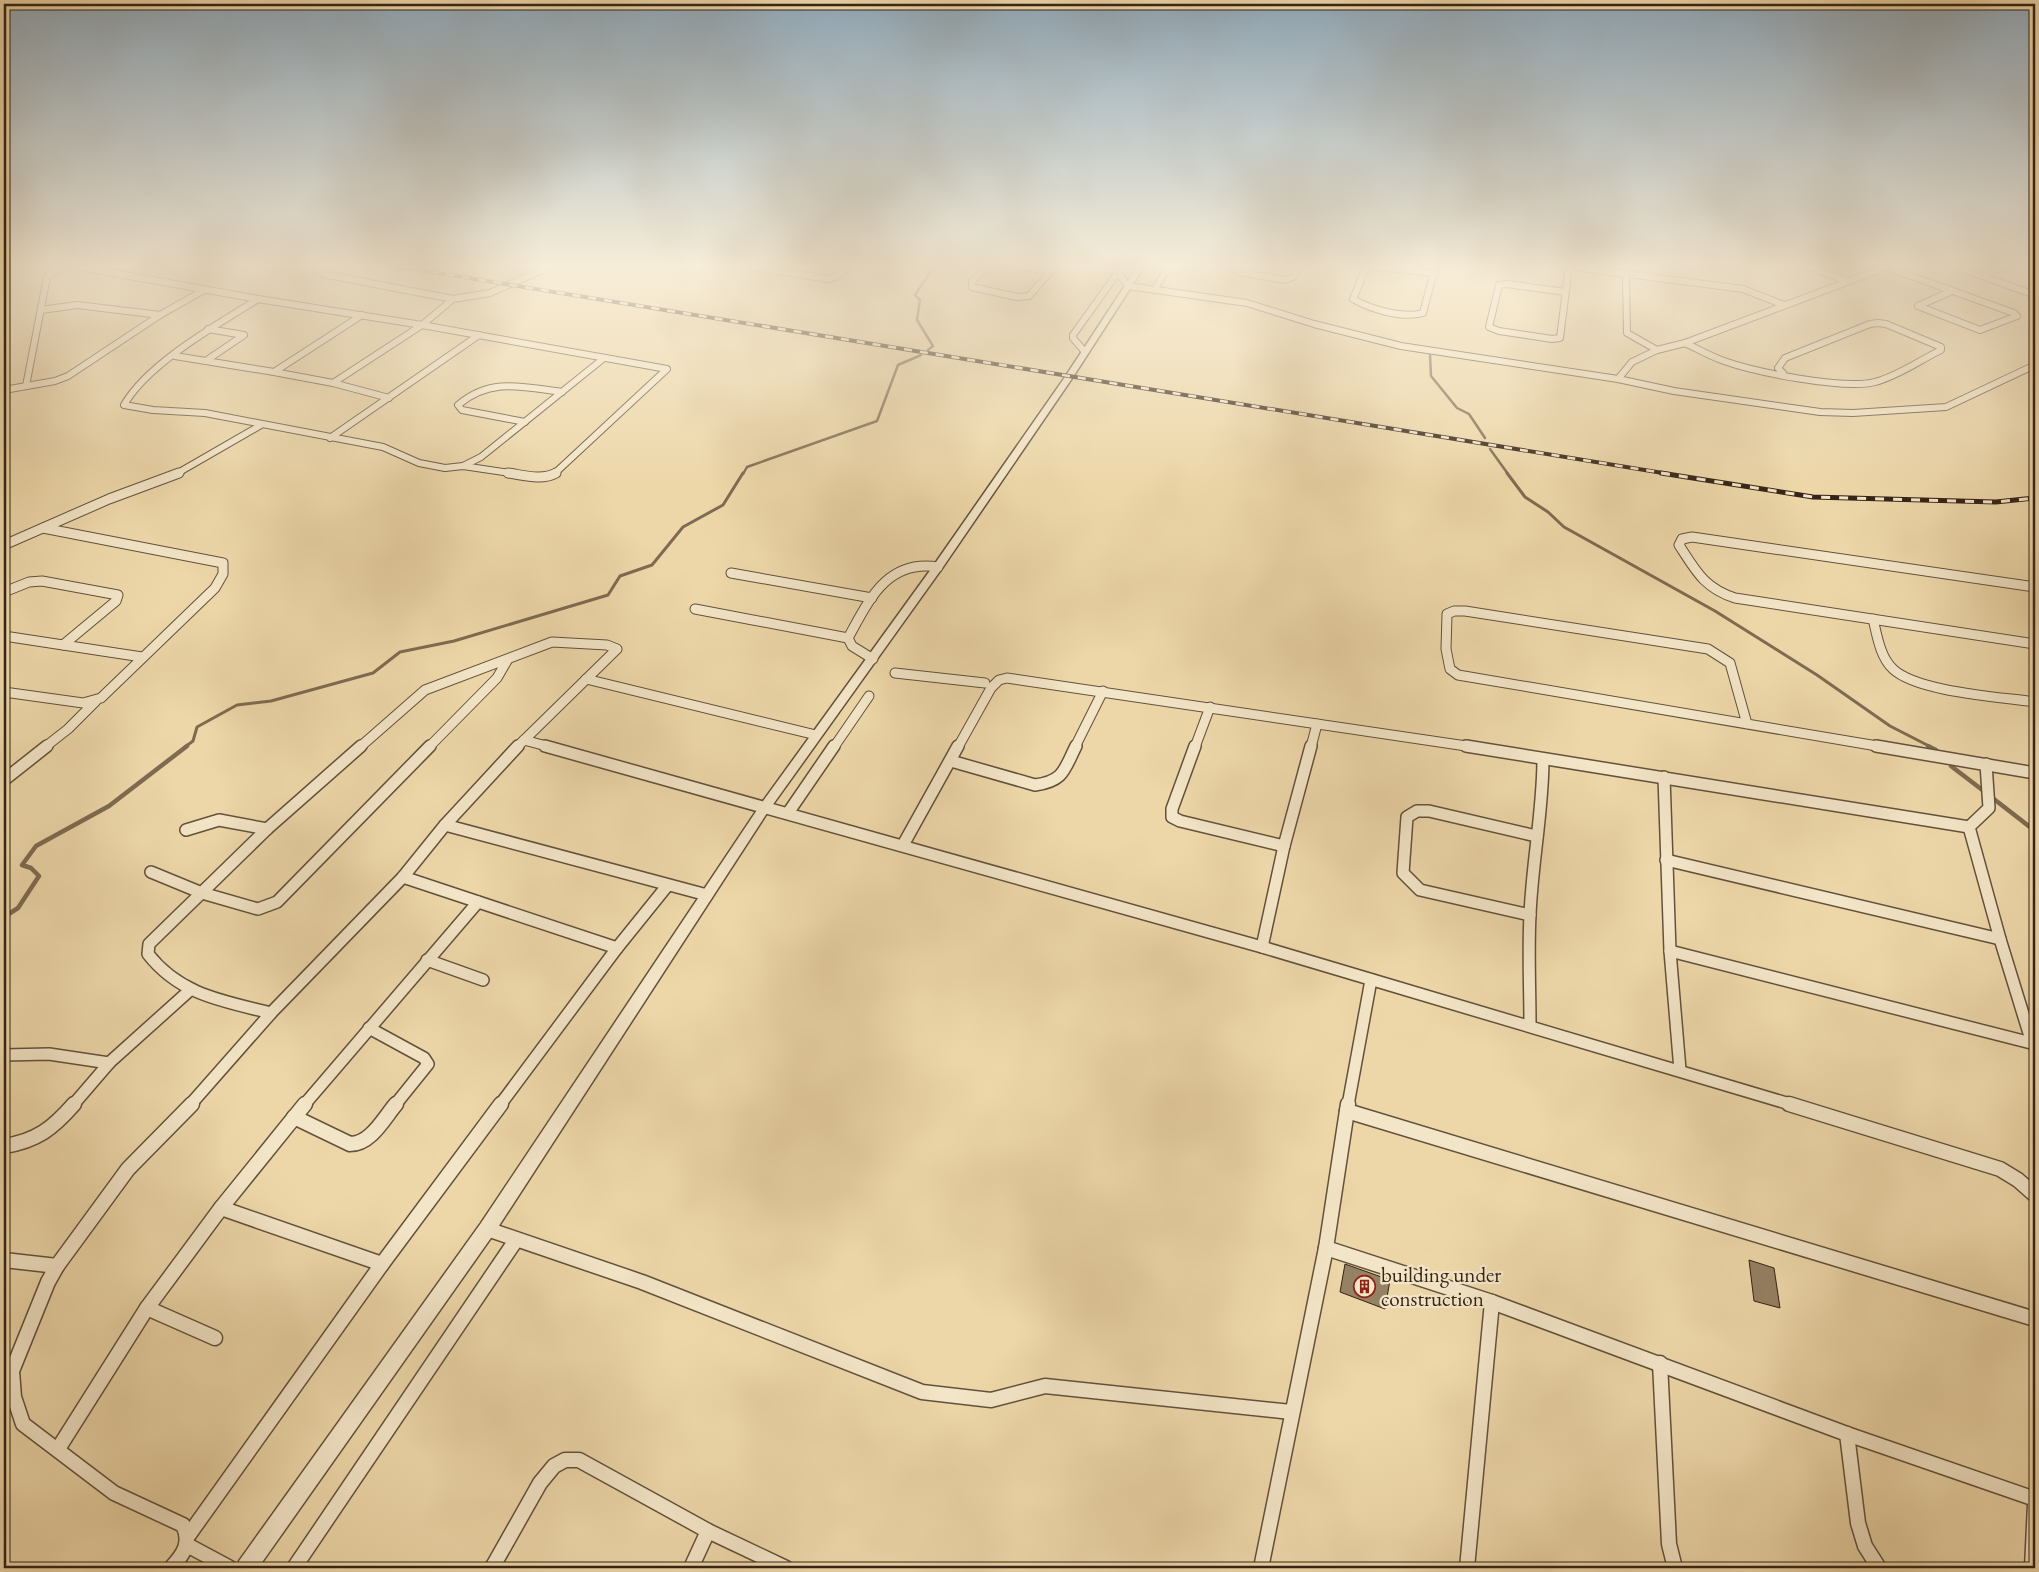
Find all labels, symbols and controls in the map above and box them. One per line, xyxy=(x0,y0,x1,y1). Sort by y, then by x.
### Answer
place label: building under construction xyxy=(1381,1261,1501,1312)
building icon: building under construction xyxy=(1353,1274,1377,1298)

